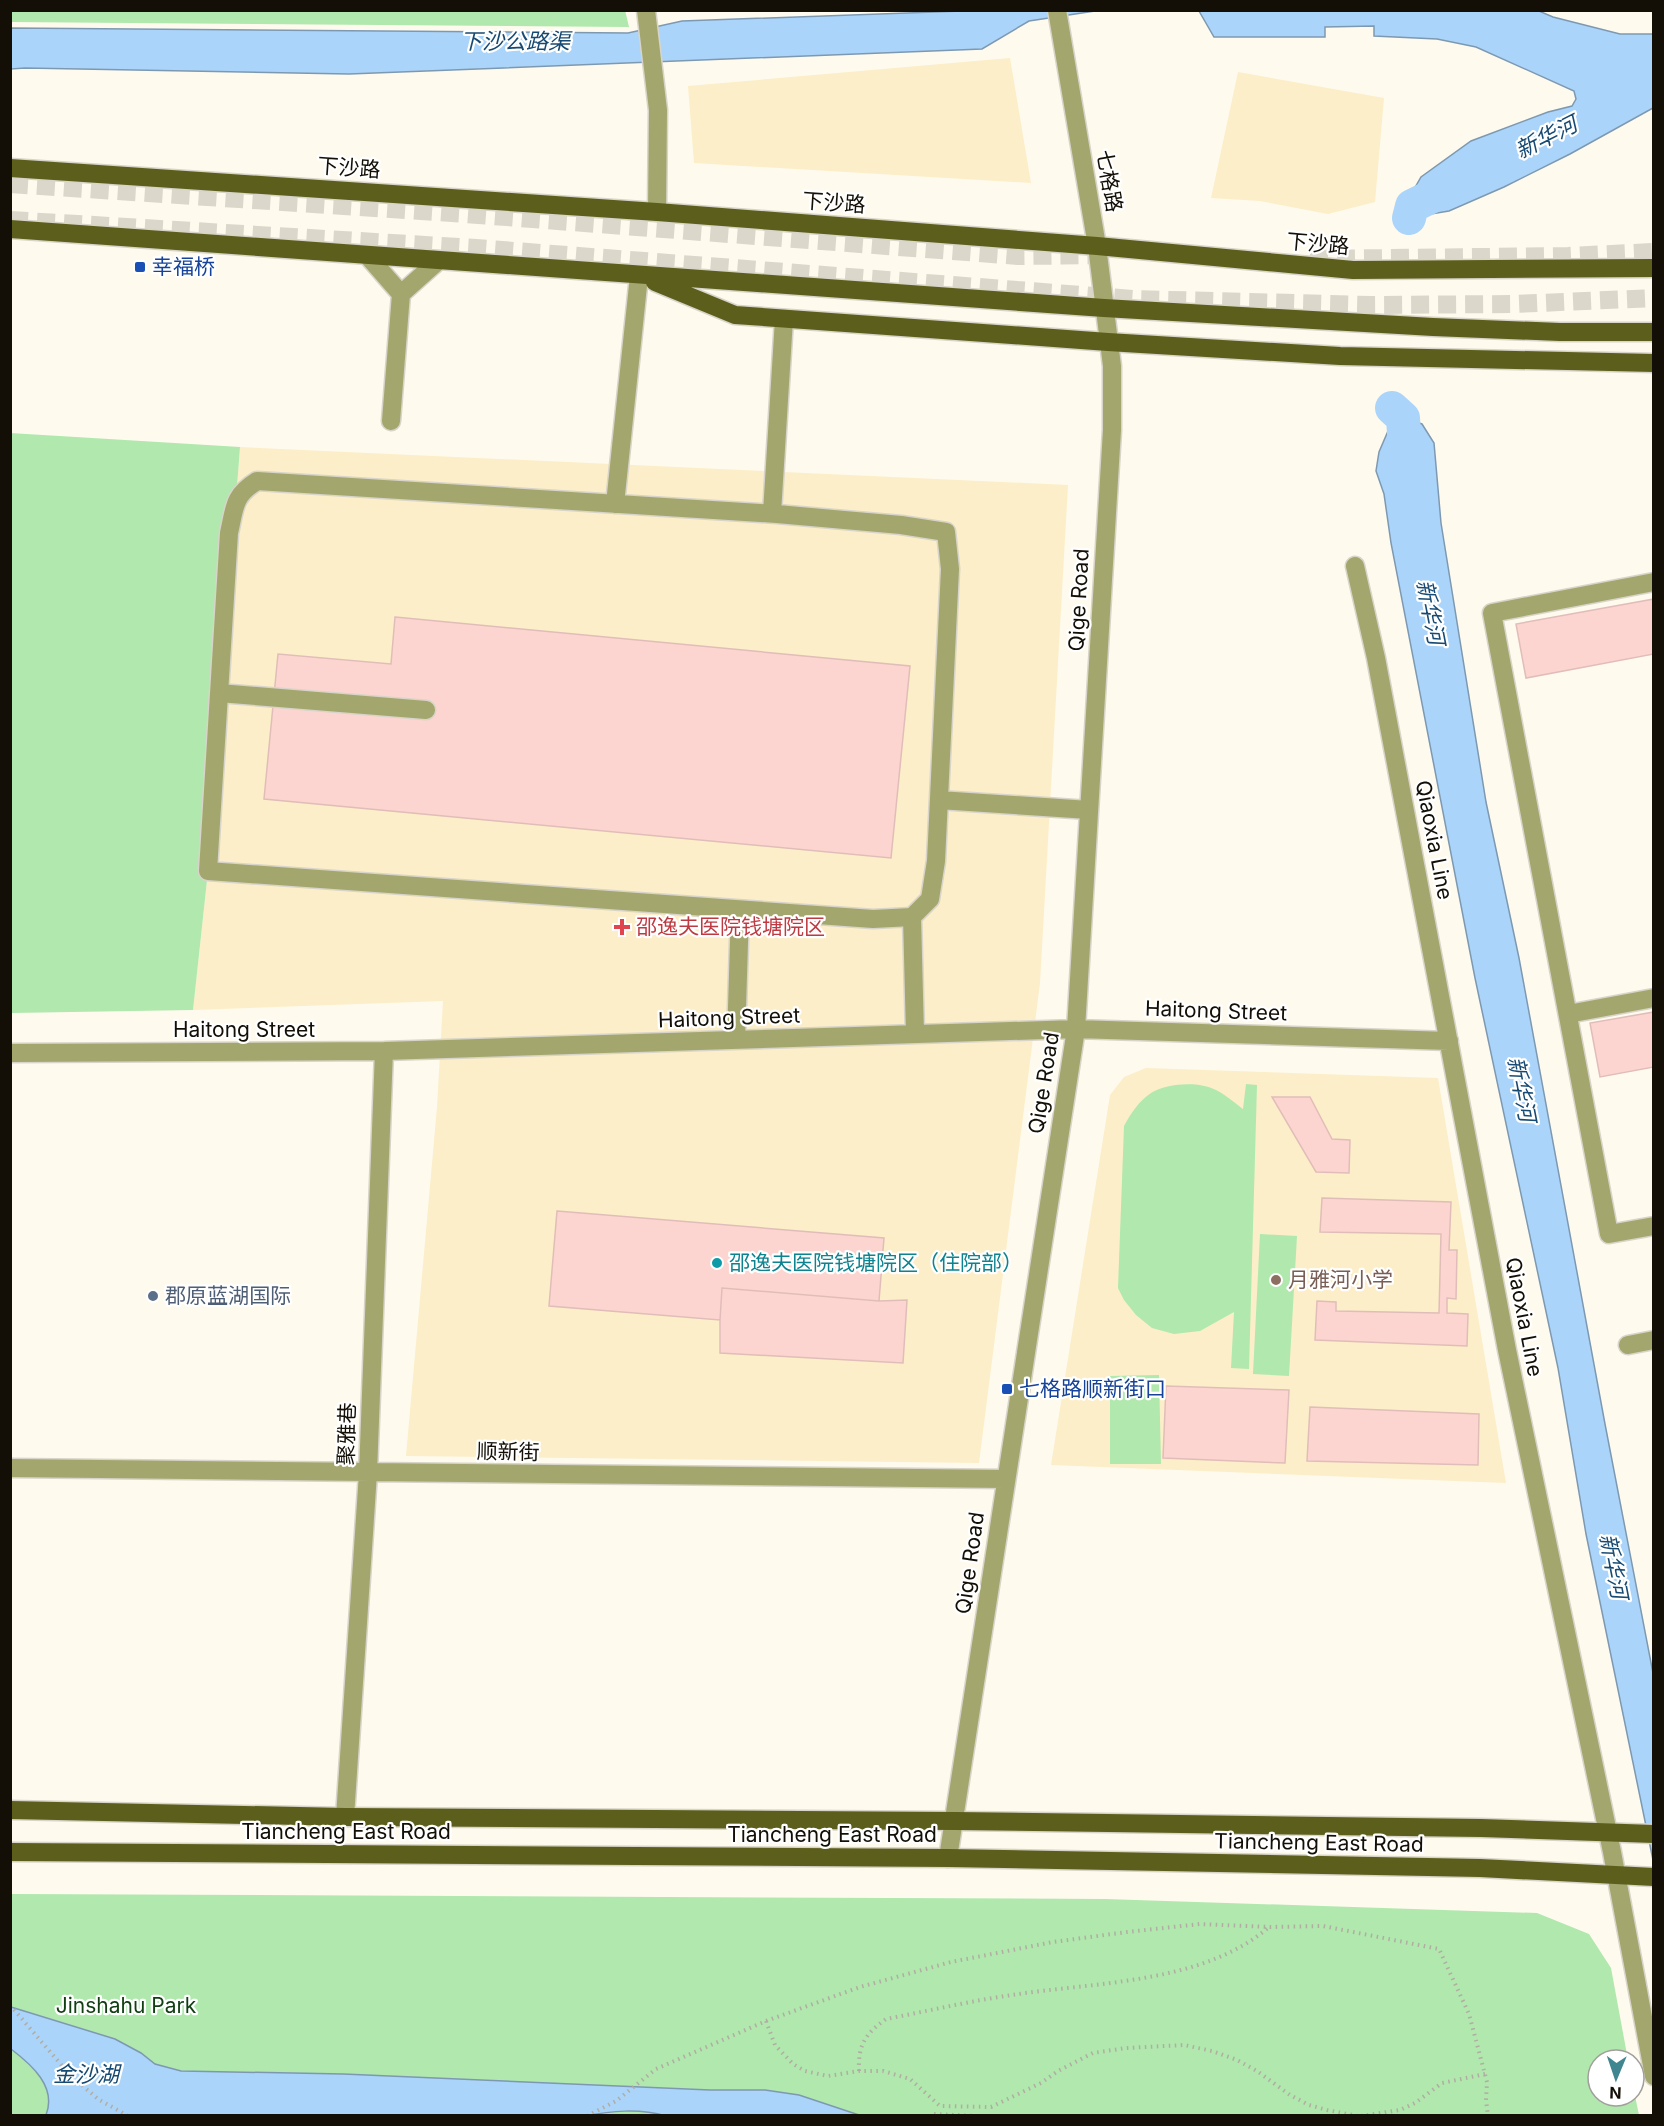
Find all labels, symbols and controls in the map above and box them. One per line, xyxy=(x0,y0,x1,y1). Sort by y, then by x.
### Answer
water label: 下沙公路渠 xyxy=(460,28,573,54)
water label: 新华河 xyxy=(1511,109,1585,164)
street label: 七格路 xyxy=(1092,148,1127,214)
street label: 下沙路 xyxy=(317,153,381,182)
street label: 下沙路 xyxy=(802,188,866,217)
street label: 下沙路 xyxy=(1286,228,1351,259)
place label: 幸福桥 xyxy=(152,254,215,279)
marker: 幸福桥 xyxy=(133,260,147,274)
street label: Qige Road xyxy=(1063,548,1094,652)
water label: 新华河 xyxy=(1412,577,1451,651)
street label: Qiaoxia Line xyxy=(1411,778,1458,902)
place label: 邵逸夫医院钱塘院区 xyxy=(636,914,825,939)
marker: 邵逸夫医院钱塘院区 xyxy=(613,918,631,936)
street label: Haitong Street xyxy=(1145,996,1288,1025)
street label: Haitong Street xyxy=(657,1003,801,1032)
street label: Haitong Street xyxy=(173,1017,315,1042)
street label: Qige Road xyxy=(1023,1030,1064,1136)
water label: 新华河 xyxy=(1503,1054,1542,1128)
place label: 邵逸夫医院钱塘院区（住院部） xyxy=(729,1250,1023,1275)
street label: Qiaoxia Line xyxy=(1501,1255,1548,1379)
marker: 邵逸夫医院钱塘院区（住院部） xyxy=(710,1256,724,1270)
place label: 月雅河小学 xyxy=(1288,1267,1393,1292)
marker: 月雅河小学 xyxy=(1269,1273,1283,1287)
place label: 郡原蓝湖国际 xyxy=(165,1283,291,1308)
marker: 郡原蓝湖国际 xyxy=(146,1289,160,1303)
place label: 七格路顺新街口 xyxy=(1019,1376,1166,1401)
marker: 七格路顺新街口 xyxy=(1000,1382,1014,1396)
street label: 聚雅巷 xyxy=(333,1402,360,1466)
street label: 顺新街 xyxy=(476,1438,540,1465)
street label: Qige Road xyxy=(950,1510,989,1616)
water label: 新华河 xyxy=(1595,1531,1634,1605)
street label: Tiancheng East Road xyxy=(241,1819,451,1844)
street label: Tiancheng East Road xyxy=(727,1822,937,1847)
street label: Tiancheng East Road xyxy=(1214,1828,1424,1857)
park label: Jinshahu Park xyxy=(56,1993,197,2018)
north arrow xyxy=(1586,2048,1646,2108)
water label: 金沙湖 xyxy=(53,2061,122,2087)
text: N xyxy=(1609,2083,1622,2103)

